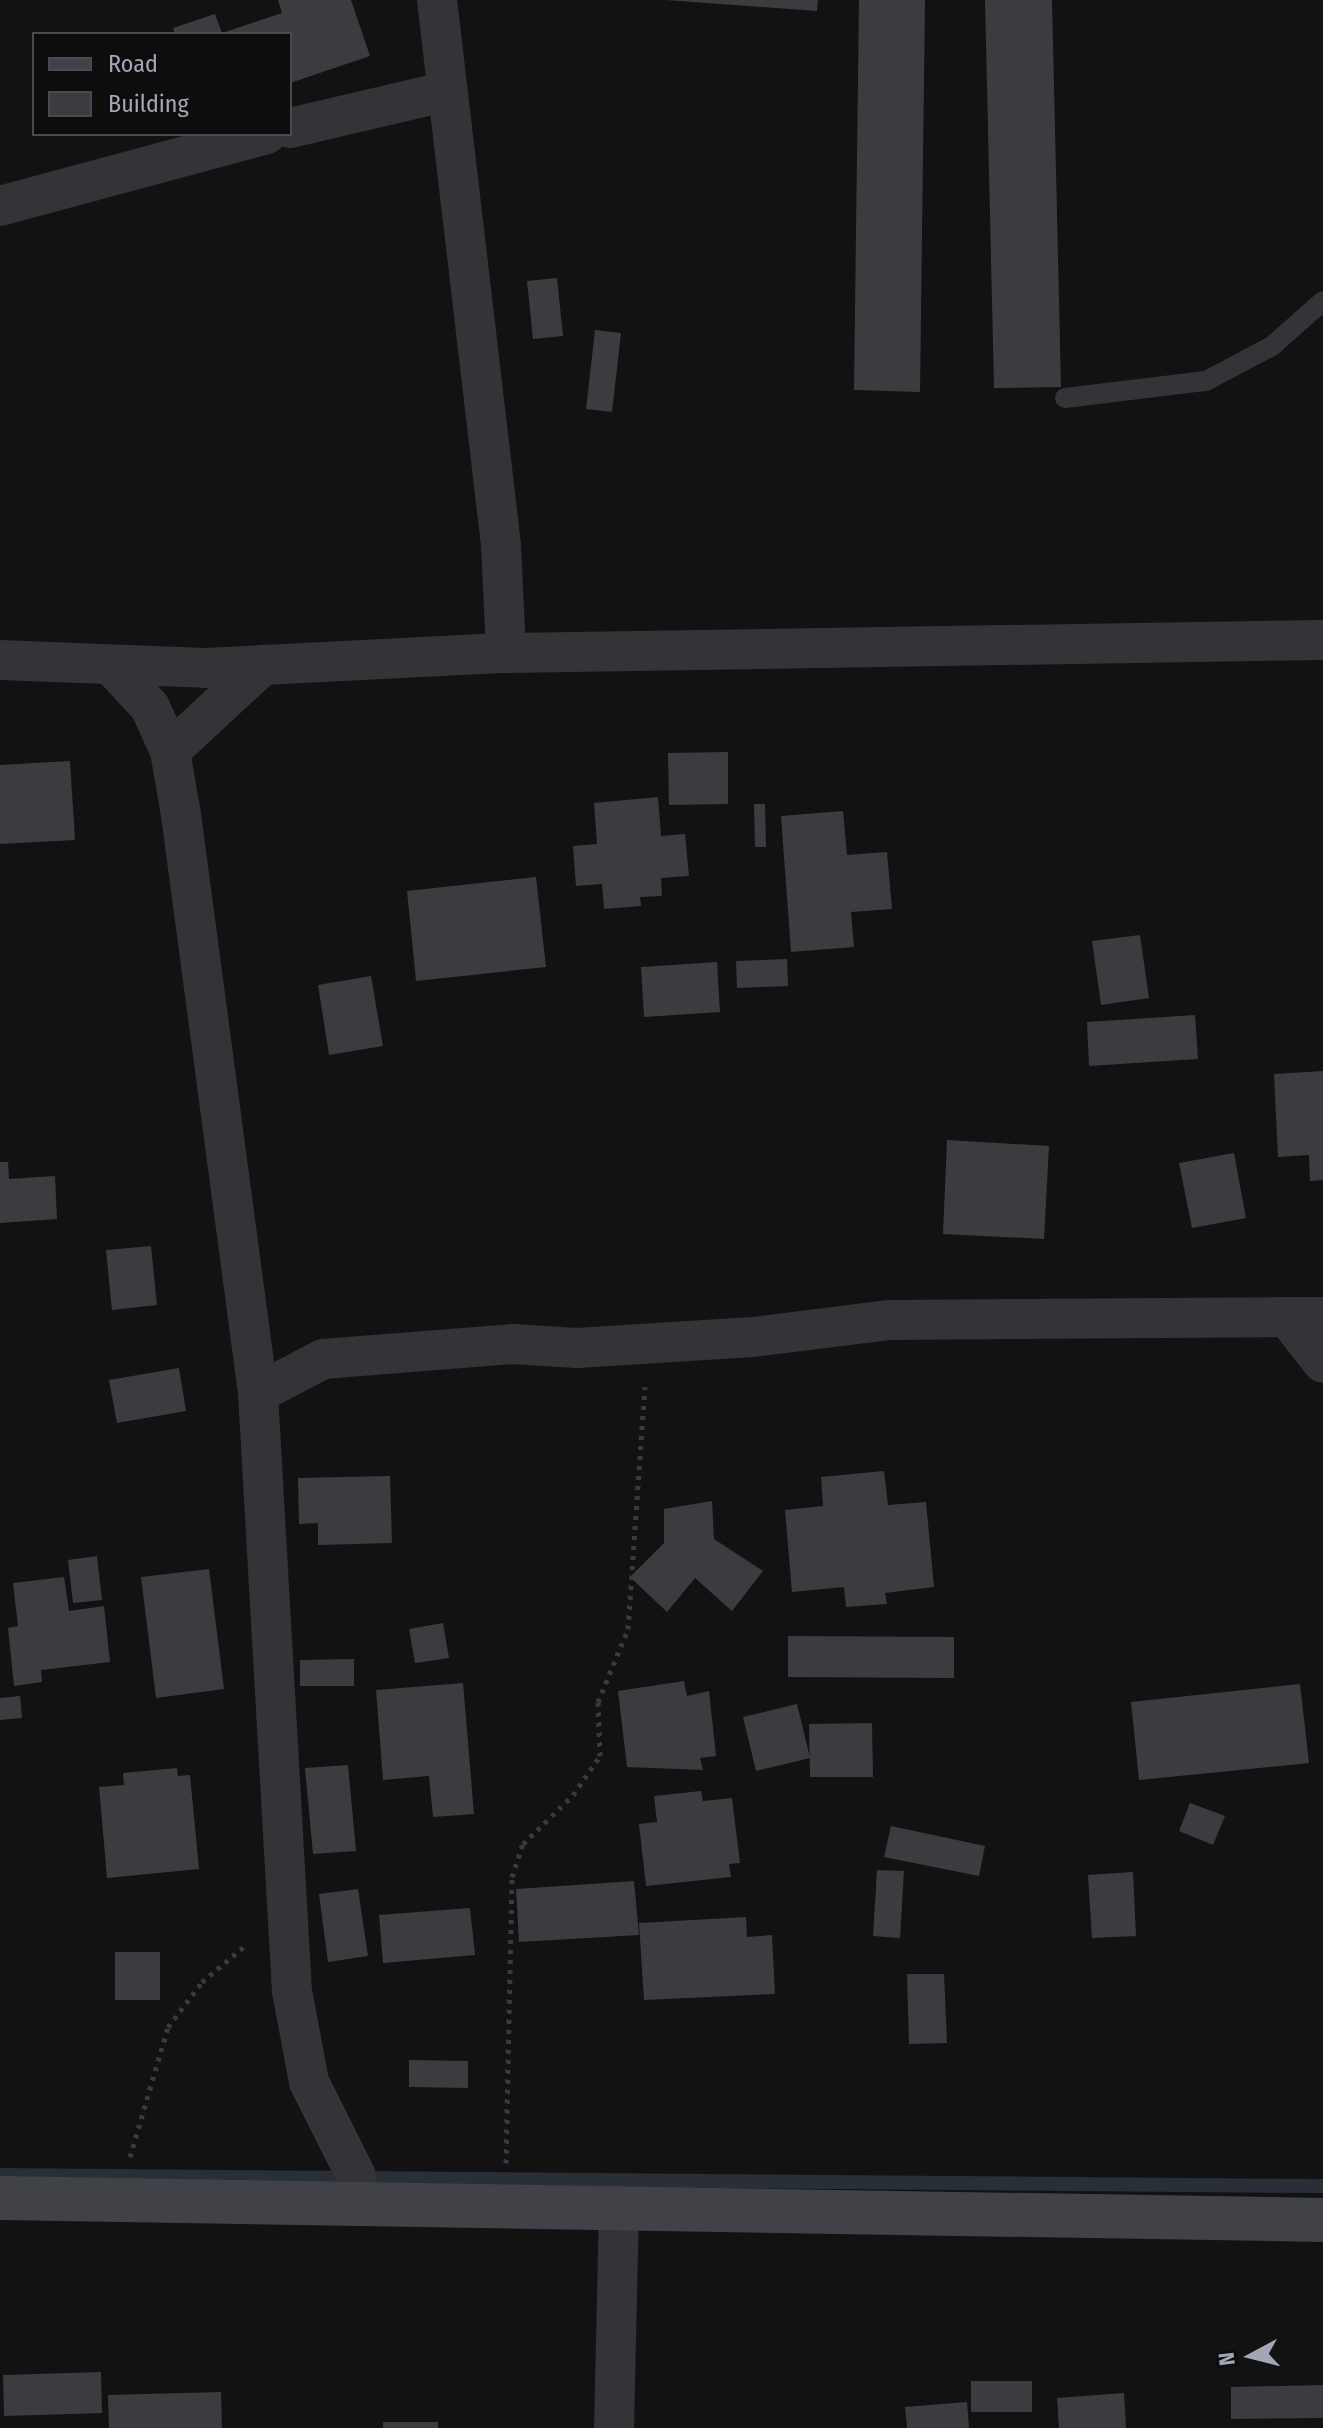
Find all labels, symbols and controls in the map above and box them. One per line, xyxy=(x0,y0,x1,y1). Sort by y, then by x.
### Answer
legend xyxy=(32,32,292,136)
text: Road xyxy=(108,50,158,78)
text: Building xyxy=(108,90,189,118)
north arrow xyxy=(1211,2316,1291,2396)
text: N xyxy=(1212,2351,1241,2367)

